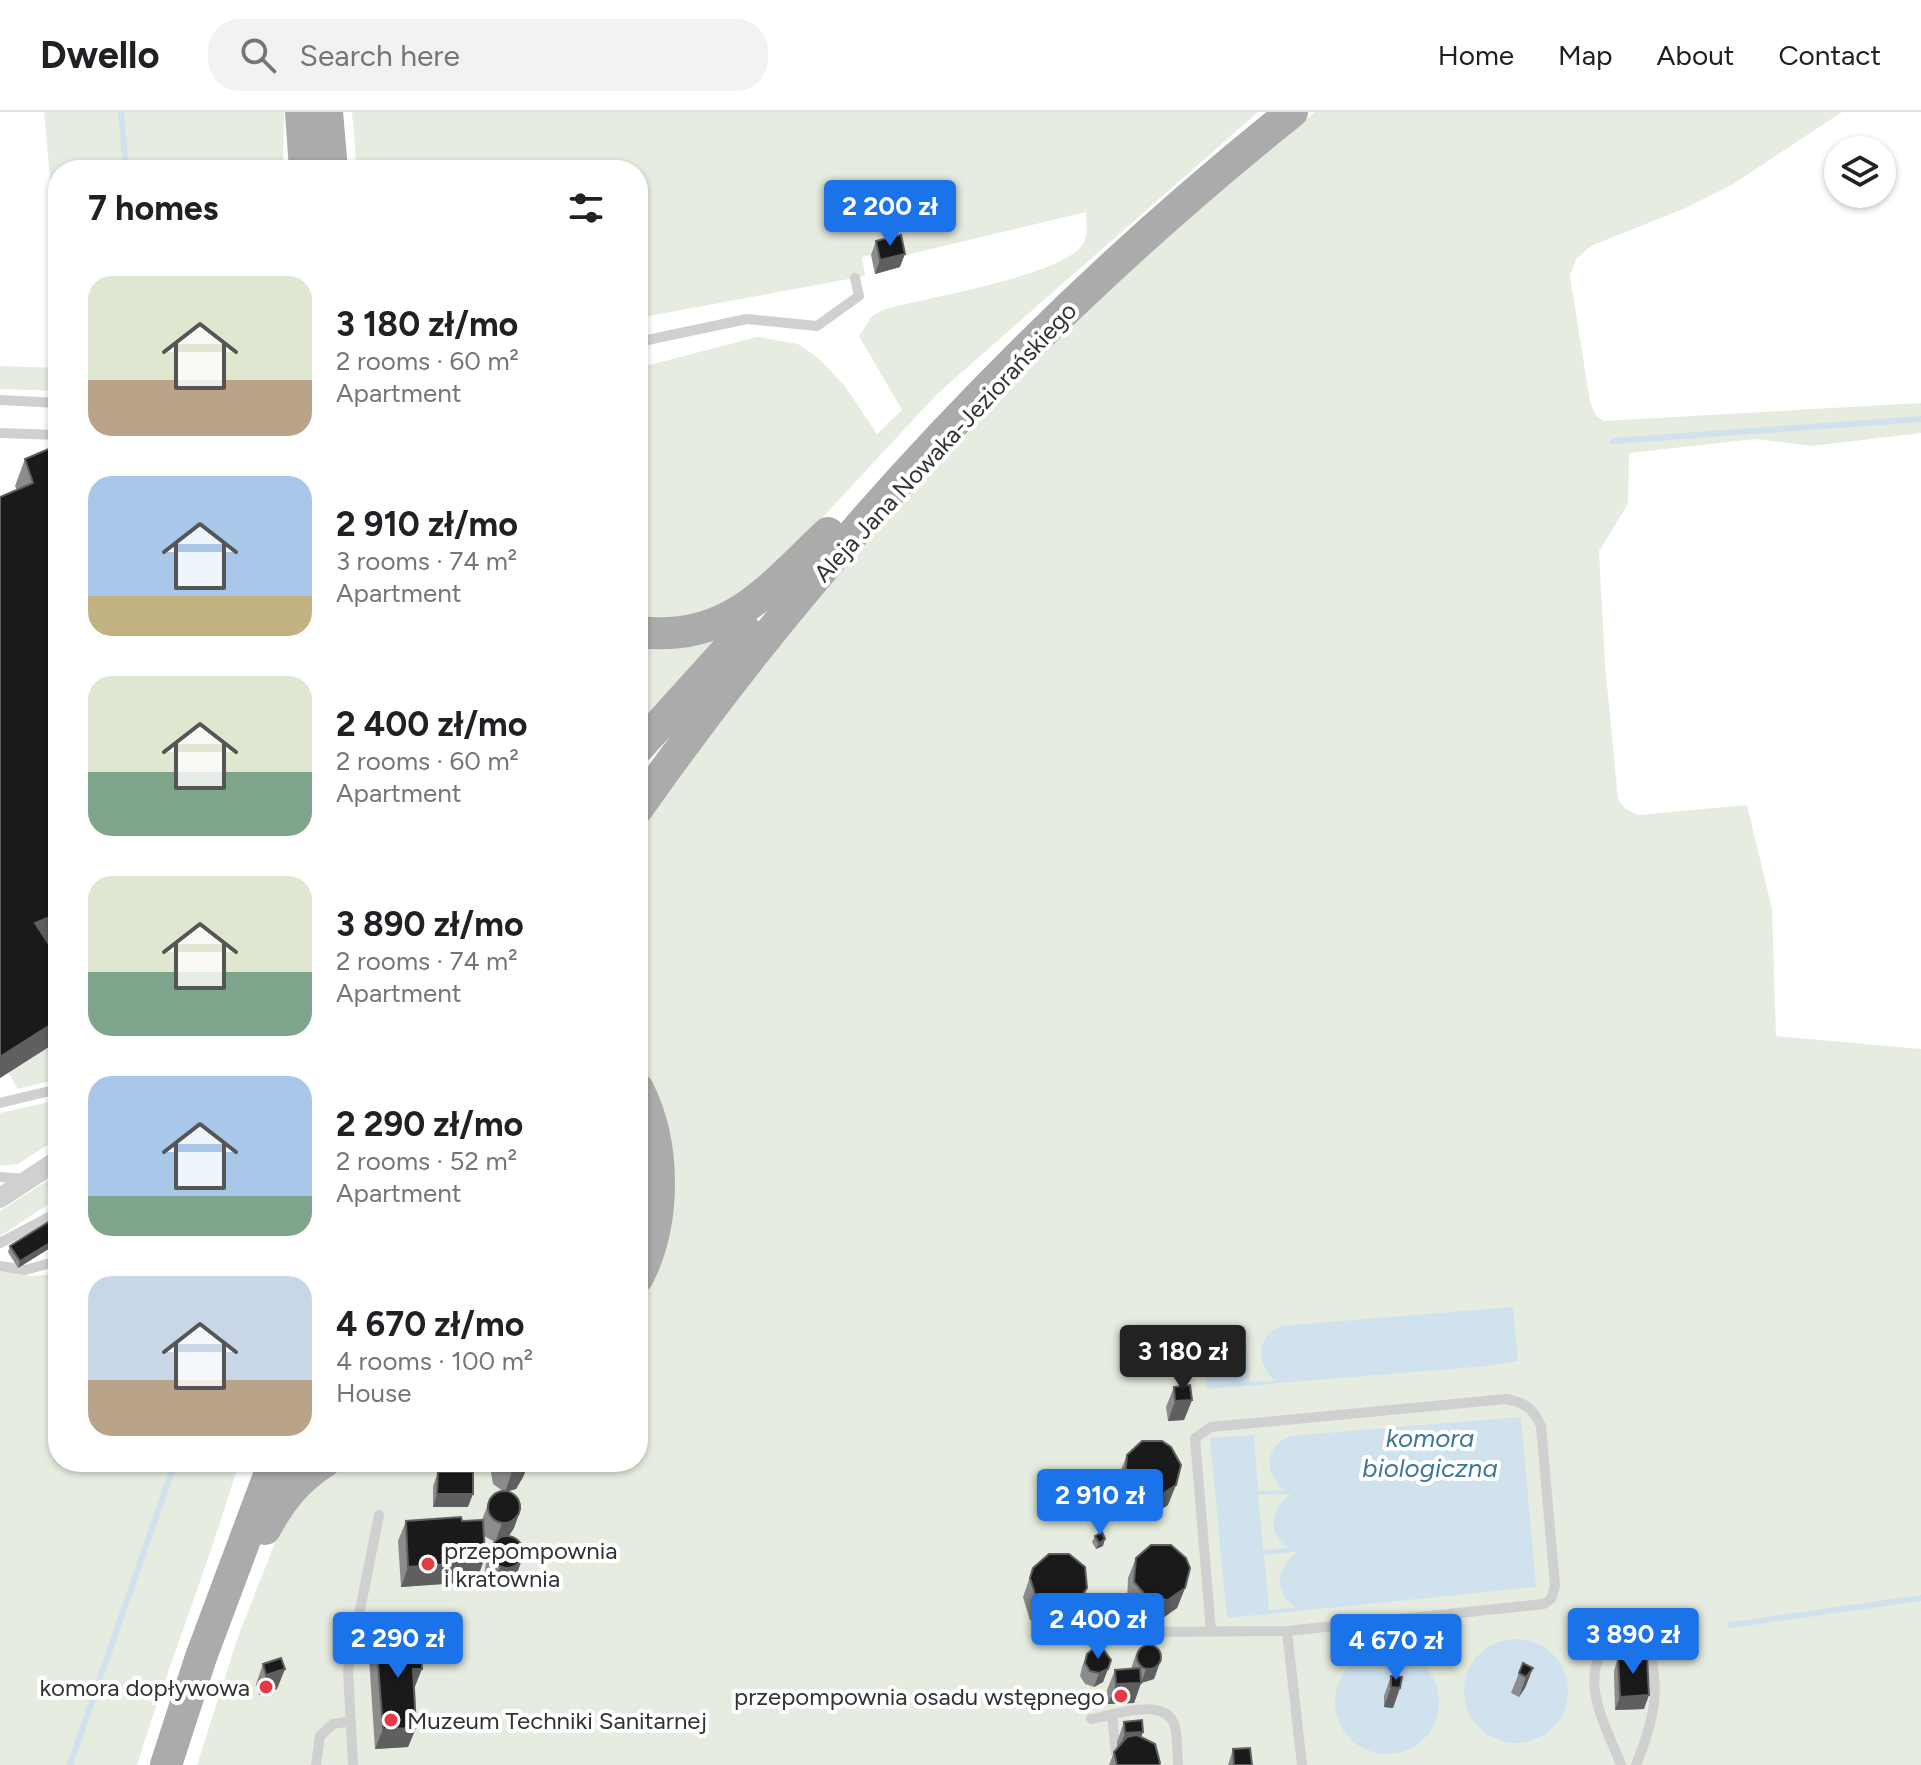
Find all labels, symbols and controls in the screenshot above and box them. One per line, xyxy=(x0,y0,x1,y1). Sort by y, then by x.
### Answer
search box xyxy=(208,19,768,91)
text: Dwello xyxy=(40,32,160,78)
icon: search xyxy=(236,33,280,77)
text: Search here xyxy=(300,37,460,74)
text: Home xyxy=(1438,38,1514,72)
text: Map xyxy=(1558,38,1613,72)
text: About xyxy=(1657,38,1734,72)
text: Contact xyxy=(1778,38,1881,72)
map controls xyxy=(1824,136,1896,208)
button: layers xyxy=(1824,136,1896,208)
pin: 2 200 zł xyxy=(807,180,973,248)
icon: filters xyxy=(564,186,608,230)
text: 7 homes xyxy=(88,188,218,229)
text: 2 200 zł xyxy=(842,190,938,222)
street label: Aleja Jana Nowaka-Jeziorańskiego xyxy=(808,296,1082,588)
text: 3 180 zł/mo xyxy=(336,304,518,345)
icon: home xyxy=(152,308,248,404)
text: 2 rooms · 60 m² xyxy=(336,345,519,377)
text: Apartment xyxy=(336,377,462,409)
text: 2 910 zł/mo xyxy=(336,504,518,545)
icon: home xyxy=(152,508,248,604)
text: 3 rooms · 74 m² xyxy=(336,545,517,577)
text: Apartment xyxy=(336,577,462,609)
text: 2 400 zł/mo xyxy=(336,704,528,745)
icon: home xyxy=(152,708,248,804)
text: 2 rooms · 60 m² xyxy=(336,745,519,777)
text: Apartment xyxy=(336,777,462,809)
text: 3 890 zł/mo xyxy=(336,904,524,945)
icon: home xyxy=(152,908,248,1004)
text: 2 rooms · 74 m² xyxy=(336,945,518,977)
text: Apartment xyxy=(336,977,462,1009)
text: 2 290 zł/mo xyxy=(336,1104,523,1145)
icon: home xyxy=(152,1108,248,1204)
text: 2 rooms · 52 m² xyxy=(336,1145,517,1177)
text: Apartment xyxy=(336,1177,462,1209)
text: 4 670 zł/mo xyxy=(336,1304,524,1345)
icon: home xyxy=(152,1308,248,1404)
pin: 3 180 zł xyxy=(1100,1325,1266,1393)
text: 3 180 zł xyxy=(1138,1335,1228,1367)
text: 4 rooms · 100 m² xyxy=(336,1345,533,1377)
text: House xyxy=(336,1377,411,1409)
water label: komora biologiczna xyxy=(1362,1422,1498,1484)
pin: 2 910 zł xyxy=(1017,1469,1183,1537)
text: 2 910 zł xyxy=(1055,1479,1145,1511)
place label: przepompownia i kratownia xyxy=(444,1536,618,1593)
marker: przepompownia i kratownia xyxy=(419,1555,437,1573)
pin: 2 400 zł xyxy=(1015,1593,1181,1661)
text: 2 400 zł xyxy=(1049,1603,1147,1635)
pin: 3 890 zł xyxy=(1550,1608,1716,1676)
pin: 2 290 zł xyxy=(315,1612,481,1680)
pin: 4 670 zł xyxy=(1313,1614,1479,1682)
text: 3 890 zł xyxy=(1586,1618,1680,1650)
text: 2 290 zł xyxy=(351,1622,445,1654)
text: 4 670 zł xyxy=(1348,1624,1444,1656)
place label: komora dopływowa xyxy=(40,1673,250,1702)
marker: komora dopływowa xyxy=(257,1678,275,1696)
place label: przepompownia osadu wstępnego xyxy=(734,1682,1105,1711)
marker: przepompownia osadu wstępnego xyxy=(1112,1687,1130,1705)
place label: Muzeum Techniki Sanitarnej xyxy=(407,1706,707,1735)
marker: Muzeum Techniki Sanitarnej xyxy=(382,1711,400,1729)

